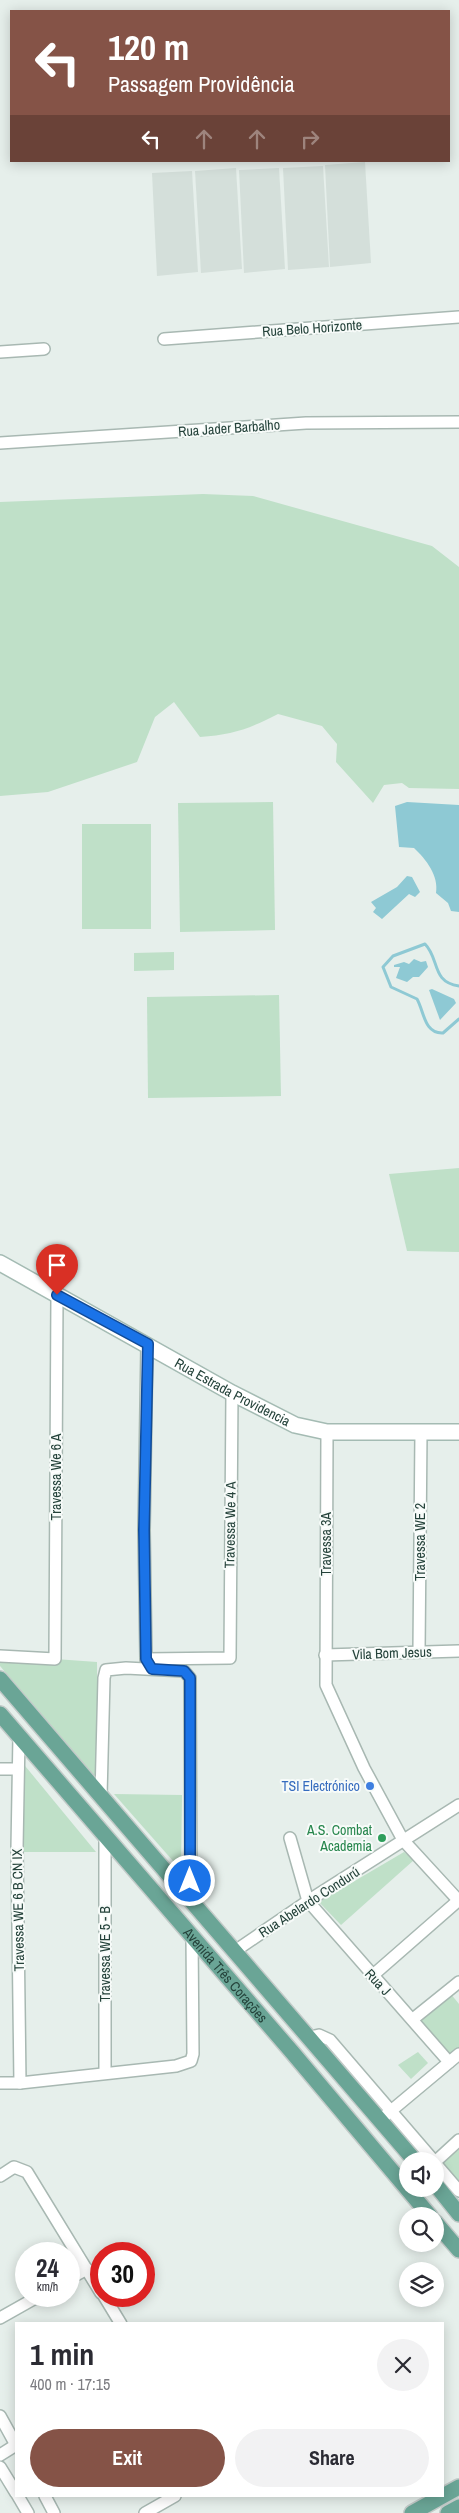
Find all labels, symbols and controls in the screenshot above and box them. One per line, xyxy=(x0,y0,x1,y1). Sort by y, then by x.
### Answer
text: 120 m xyxy=(108,24,189,71)
icon: left xyxy=(25,30,90,95)
text: Passagem Providência xyxy=(108,69,295,99)
icon: left xyxy=(137,125,165,153)
icon: ahead xyxy=(190,125,218,153)
icon: ahead xyxy=(243,125,271,153)
icon: right xyxy=(296,125,324,153)
street label: Rua Belo Horizonte xyxy=(261,316,363,340)
street label: Rua Jader Barbalho xyxy=(177,415,281,441)
pin xyxy=(36,1244,78,1295)
icon: arrive xyxy=(43,1251,71,1279)
street label: Rua Estrada Providencia xyxy=(172,1354,294,1430)
street label: Travessa We 6 A xyxy=(47,1433,65,1520)
street label: Travessa We 4 A xyxy=(220,1481,240,1569)
street label: Travessa WE 2 xyxy=(411,1503,429,1581)
street label: Travessa 3A xyxy=(317,1512,335,1576)
street label: Vila Bom Jesus xyxy=(352,1643,432,1663)
place label: TSI Electrónico xyxy=(282,1777,360,1795)
marker: TSI Electrónico xyxy=(364,1780,376,1792)
place label: A.S. Combat Academia xyxy=(306,1821,373,1855)
marker: A.S. Combat Academia xyxy=(376,1832,388,1844)
street label: Travessa WE 6 B CN IX xyxy=(8,1848,28,1972)
position arrow xyxy=(163,1854,215,1906)
street label: Rua Abelardo Condurú xyxy=(255,1863,363,1941)
street label: Travessa WE 5 - B xyxy=(96,1906,114,2002)
street label: Avenida Três Corações xyxy=(179,1923,272,2027)
street label: Rua J xyxy=(361,1965,395,1999)
map controls xyxy=(399,2152,444,2307)
button: sound xyxy=(399,2152,444,2197)
button: search xyxy=(399,2207,444,2252)
speed limit sign: 30 xyxy=(90,2242,155,2307)
text: 24 xyxy=(36,2251,59,2285)
button: layers xyxy=(399,2262,444,2307)
text: km/h xyxy=(37,2279,58,2295)
text: 1 min xyxy=(30,2334,94,2374)
button: close xyxy=(377,2339,429,2391)
text: 400 m · 17:15 xyxy=(30,2373,110,2395)
button: Exit xyxy=(30,2429,225,2487)
button: Share xyxy=(235,2429,429,2487)

